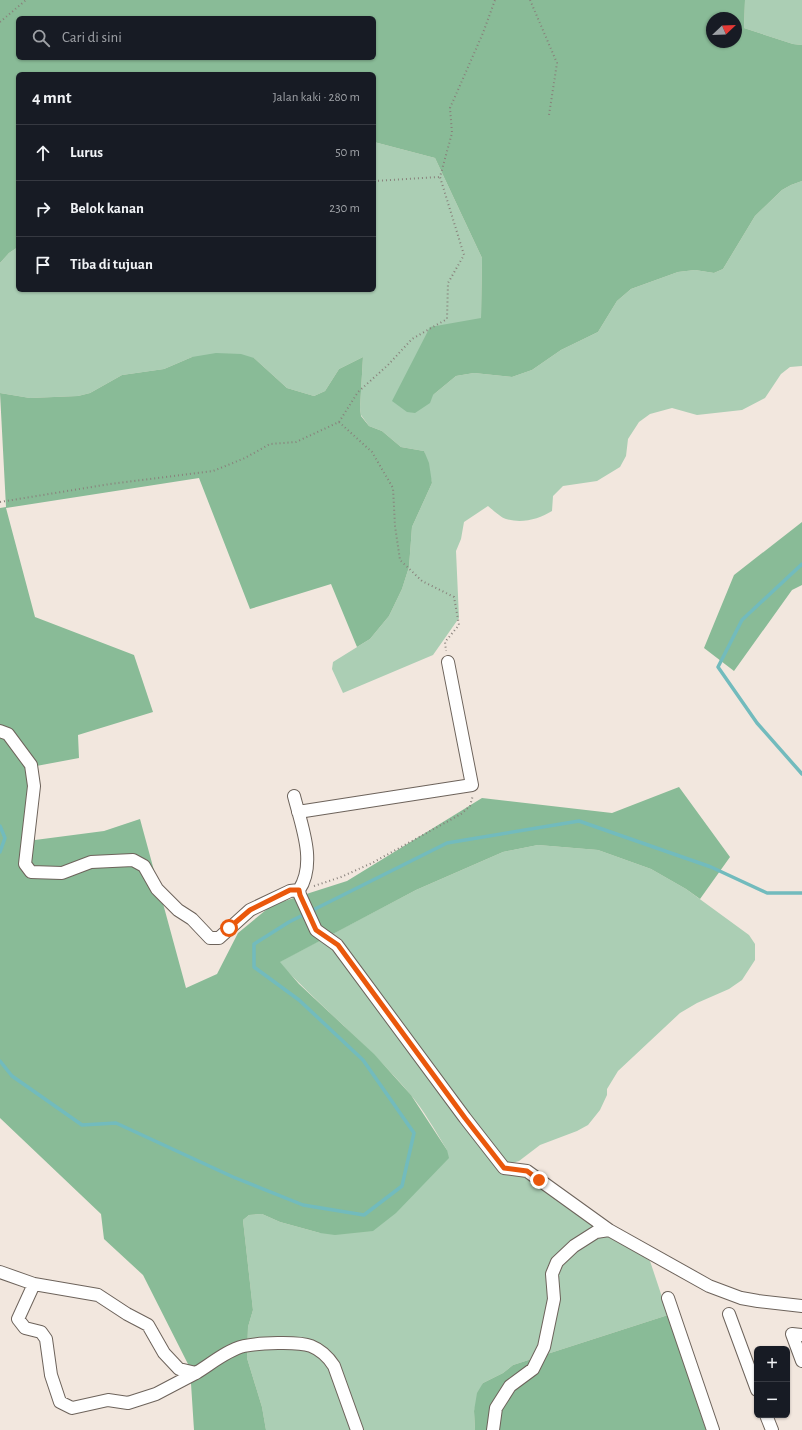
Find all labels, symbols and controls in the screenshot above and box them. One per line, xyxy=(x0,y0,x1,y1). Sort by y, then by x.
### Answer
north arrow xyxy=(706,12,742,48)
search box xyxy=(16,16,376,60)
icon: search xyxy=(30,27,52,49)
text: Cari di sini xyxy=(62,30,122,45)
text: 4 mnt xyxy=(32,89,71,106)
text: Jalan kaki · 280 m xyxy=(273,91,360,104)
icon: ahead xyxy=(32,142,54,164)
text: Lurus xyxy=(70,145,103,160)
text: 50 m xyxy=(335,146,360,159)
icon: right xyxy=(32,198,54,220)
text: Belok kanan xyxy=(70,201,144,216)
text: 230 m xyxy=(329,202,360,215)
icon: arrive xyxy=(32,254,54,276)
text: Tiba di tujuan xyxy=(70,257,153,272)
route start xyxy=(220,919,238,937)
route end xyxy=(530,1171,548,1189)
map controls xyxy=(754,1346,790,1418)
button: + xyxy=(754,1346,790,1382)
button: − xyxy=(754,1382,790,1418)

